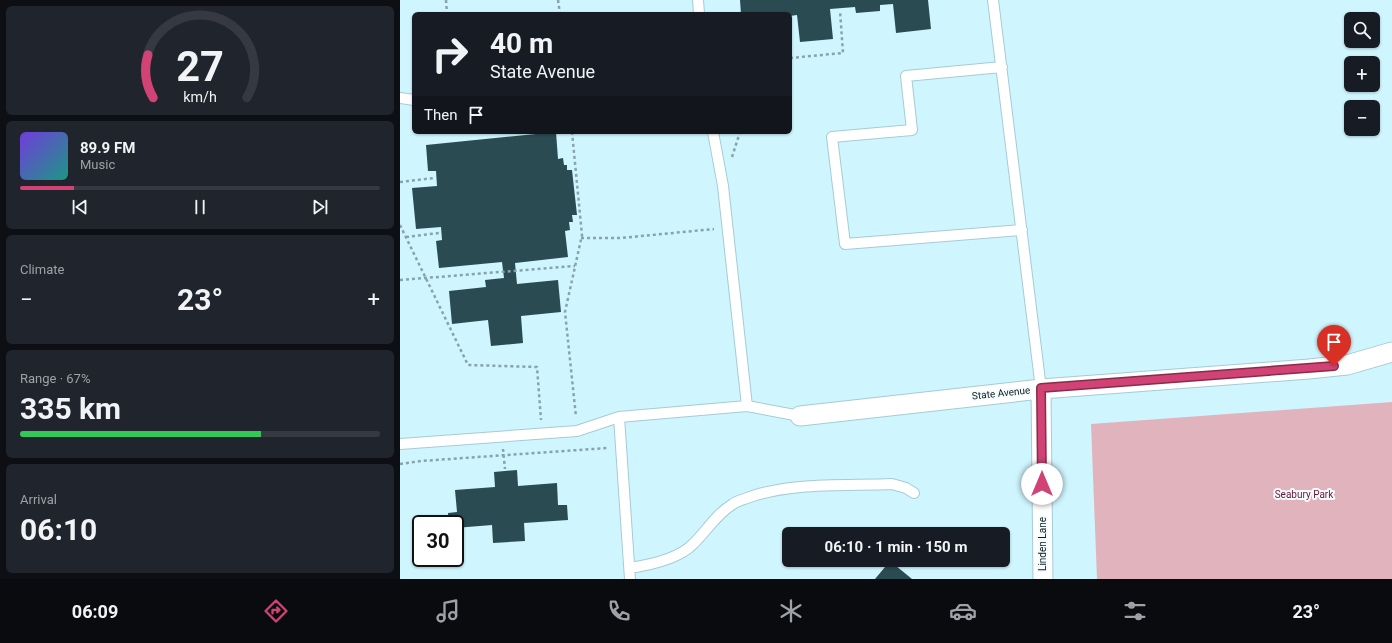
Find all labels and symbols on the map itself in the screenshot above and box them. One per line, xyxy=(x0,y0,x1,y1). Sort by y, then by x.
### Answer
pin xyxy=(1317,325,1351,366)
street label: State Avenue xyxy=(971,384,1031,402)
position arrow xyxy=(1021,463,1063,505)
park label: Seabury Park xyxy=(1275,489,1334,500)
speed limit sign: 30 xyxy=(412,515,464,567)
street label: Linden Lane xyxy=(1037,517,1048,571)

